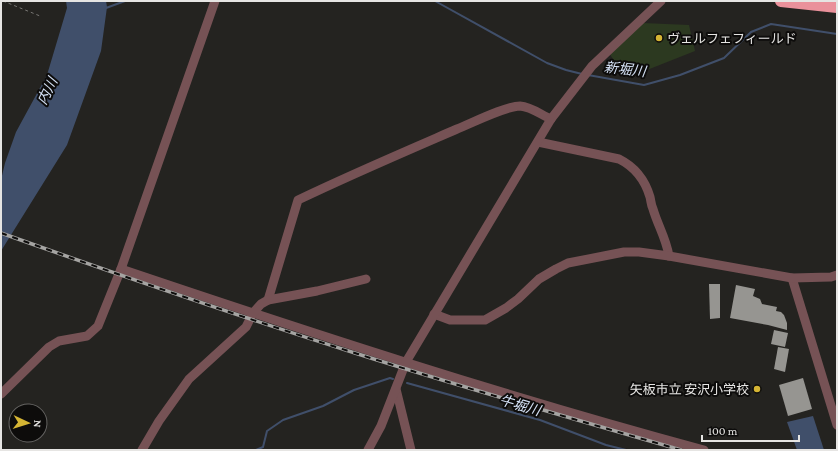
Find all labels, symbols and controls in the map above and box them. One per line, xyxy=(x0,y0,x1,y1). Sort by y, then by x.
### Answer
place label: ヴェルフェフィールド xyxy=(667,31,797,46)
marker: ヴェルフェフィールド xyxy=(654,33,664,43)
water label: 新堀川 xyxy=(603,59,649,80)
water label: 内川 xyxy=(34,73,61,107)
place label: 矢板市立 安沢小学校 xyxy=(630,382,749,397)
marker: 矢板市立 安沢小学校 xyxy=(752,384,762,394)
water label: 牛堀川 xyxy=(498,392,544,419)
north arrow xyxy=(8,403,48,443)
scale bar xyxy=(702,417,799,443)
text: N xyxy=(32,420,44,428)
text: 100 m xyxy=(708,424,738,438)

